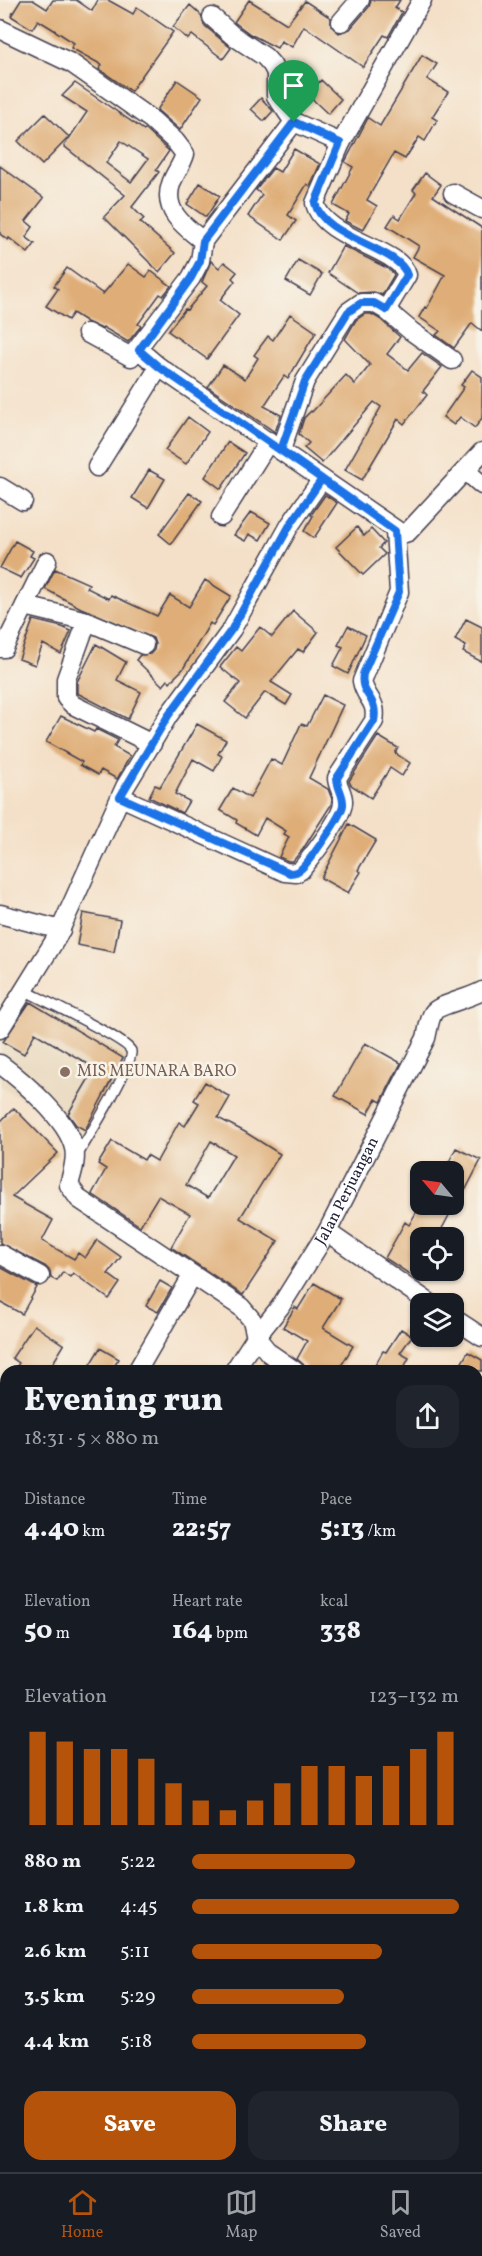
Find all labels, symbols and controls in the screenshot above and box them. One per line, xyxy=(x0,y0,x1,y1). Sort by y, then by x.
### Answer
pin xyxy=(268,60,319,122)
icon: arrive xyxy=(277,69,310,102)
place label: MIS MEUNARA BARO xyxy=(77,1061,237,1083)
marker: MIS MEUNARA BARO xyxy=(58,1065,72,1079)
street label: Jalan Perjuangan xyxy=(310,1133,385,1250)
north arrow xyxy=(410,1161,464,1215)
map controls xyxy=(410,1161,464,1347)
button: locate xyxy=(410,1227,464,1281)
button: layers xyxy=(410,1293,464,1347)
text: Evening run xyxy=(24,1379,223,1425)
button: share xyxy=(396,1385,459,1448)
text: 18:31 · 5 × 880 m xyxy=(24,1425,159,1453)
text: Distance xyxy=(24,1489,85,1511)
text: Time xyxy=(172,1489,207,1511)
text: Pace xyxy=(320,1489,352,1511)
text: 4.40 xyxy=(24,1511,79,1547)
text: 22:57 xyxy=(172,1511,231,1547)
text: 5:13 xyxy=(320,1511,364,1547)
text: km xyxy=(79,1521,105,1543)
text: /km xyxy=(364,1521,396,1543)
text: Elevation xyxy=(24,1591,91,1613)
text: Heart rate xyxy=(172,1591,243,1613)
text: kcal xyxy=(320,1591,348,1613)
text: 50 xyxy=(24,1613,53,1649)
text: 164 xyxy=(172,1613,213,1649)
text: 338 xyxy=(320,1613,361,1649)
text: m xyxy=(53,1623,70,1645)
text: bpm xyxy=(213,1623,248,1645)
text: Elevation xyxy=(24,1683,107,1711)
text: 123–132 m xyxy=(369,1683,459,1711)
text: 880 m xyxy=(24,1848,81,1876)
text: 5:22 xyxy=(120,1848,156,1876)
text: 1.8 km xyxy=(24,1893,84,1921)
text: 4:45 xyxy=(120,1893,158,1921)
text: 2.6 km xyxy=(24,1938,87,1966)
text: 5:11 xyxy=(120,1938,150,1966)
text: 3.5 km xyxy=(24,1983,85,2011)
text: 5:29 xyxy=(120,1983,155,2011)
text: 4.4 km xyxy=(24,2028,89,2056)
text: 5:18 xyxy=(120,2028,152,2056)
button: Save xyxy=(24,2091,236,2160)
button: Share xyxy=(248,2091,459,2160)
tab: Home xyxy=(61,2186,103,2244)
tab: Map xyxy=(225,2186,258,2244)
tab: Saved xyxy=(380,2186,421,2244)

